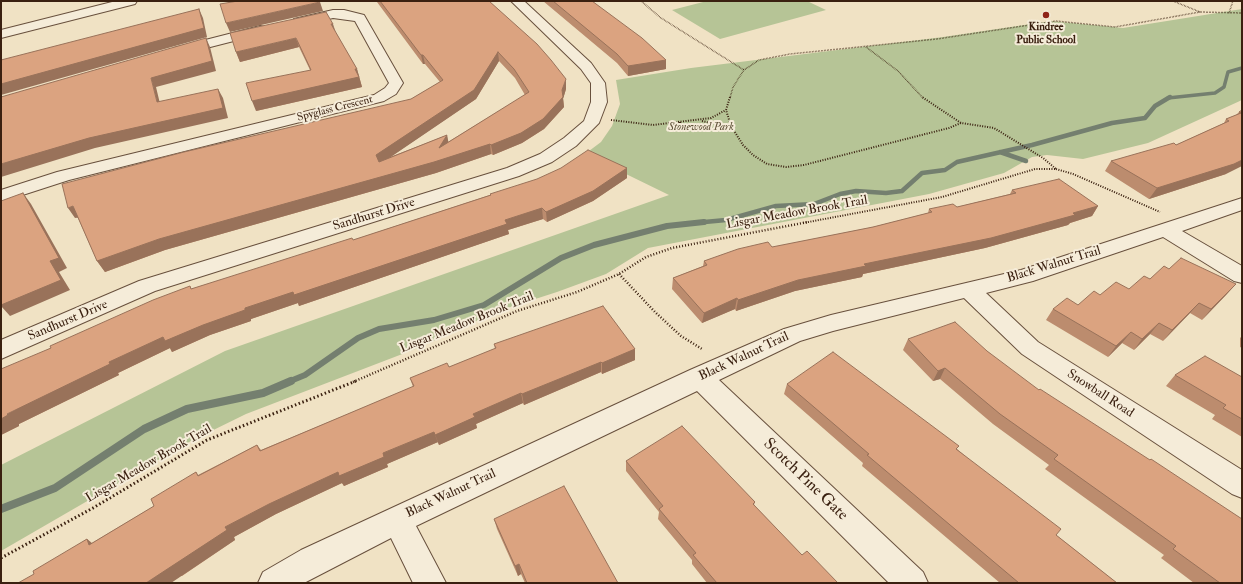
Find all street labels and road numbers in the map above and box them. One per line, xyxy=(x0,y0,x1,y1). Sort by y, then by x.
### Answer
street label: Spyglass Crescent xyxy=(296,93,374,125)
street label: Lisgar Meadow Brook Trail xyxy=(725,193,869,233)
street label: Sandhurst Drive xyxy=(331,195,417,235)
street label: Black Walnut Trail xyxy=(1005,243,1103,287)
street label: Lisgar Meadow Brook Trail xyxy=(398,289,536,357)
street label: Sandhurst Drive xyxy=(26,297,110,345)
street label: Black Walnut Trail xyxy=(696,329,792,385)
street label: Snowball Road xyxy=(1064,367,1136,421)
street label: Lisgar Meadow Brook Trail xyxy=(83,421,215,507)
street label: Scotch Pine Gate xyxy=(759,435,851,525)
street label: Black Walnut Trail xyxy=(403,466,499,522)

